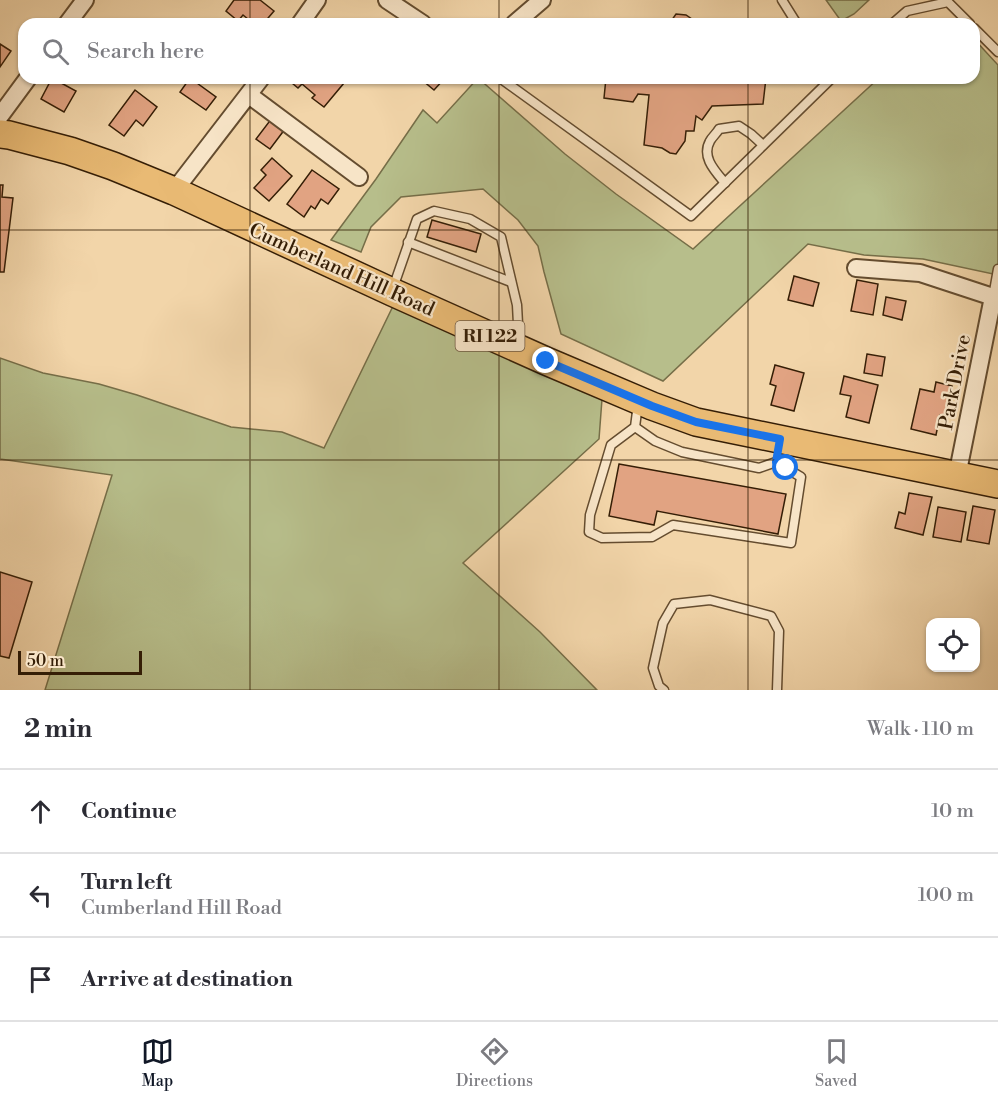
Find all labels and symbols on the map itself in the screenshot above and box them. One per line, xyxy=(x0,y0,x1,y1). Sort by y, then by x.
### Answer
street label: Cumberland Hill Road xyxy=(245,218,439,323)
road number: RI 122 xyxy=(456,321,524,351)
street label: Park Drive xyxy=(934,332,977,432)
route end xyxy=(532,347,558,373)
route start xyxy=(772,454,798,480)
scale bar xyxy=(18,648,142,676)

